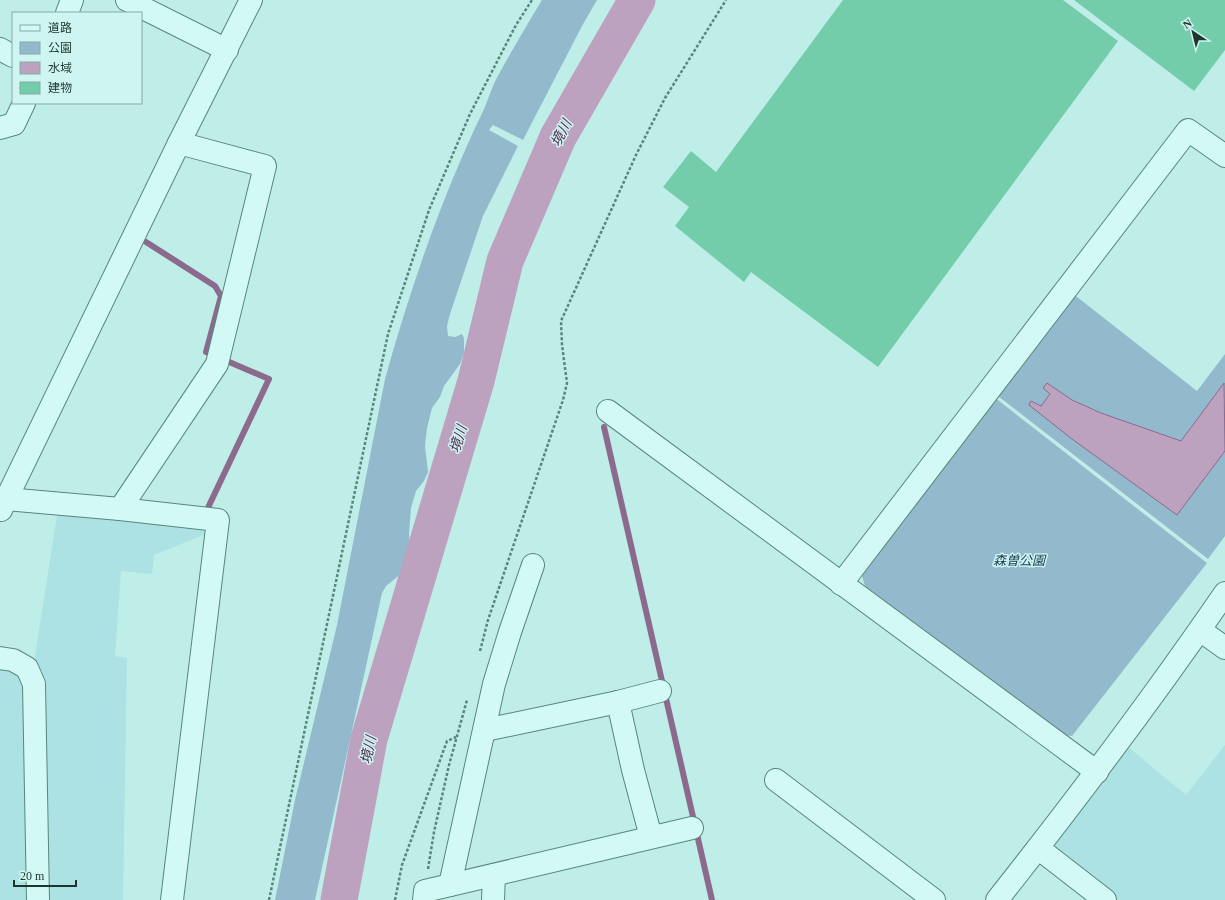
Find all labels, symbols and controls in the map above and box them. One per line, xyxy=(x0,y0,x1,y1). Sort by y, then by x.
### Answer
legend xyxy=(12,12,142,104)
north arrow xyxy=(1173,12,1213,52)
text: N xyxy=(1181,17,1194,31)
text: 道路 xyxy=(48,21,72,35)
text: 公園 xyxy=(48,41,72,55)
text: 水域 xyxy=(48,61,72,75)
text: 建物 xyxy=(48,81,72,95)
water label: 境川 xyxy=(548,116,575,149)
water label: 境川 xyxy=(447,422,470,455)
park label: 森曽公園 xyxy=(993,553,1047,568)
water label: 境川 xyxy=(358,733,379,765)
scale bar xyxy=(14,862,76,888)
text: 20 m xyxy=(20,869,45,883)

